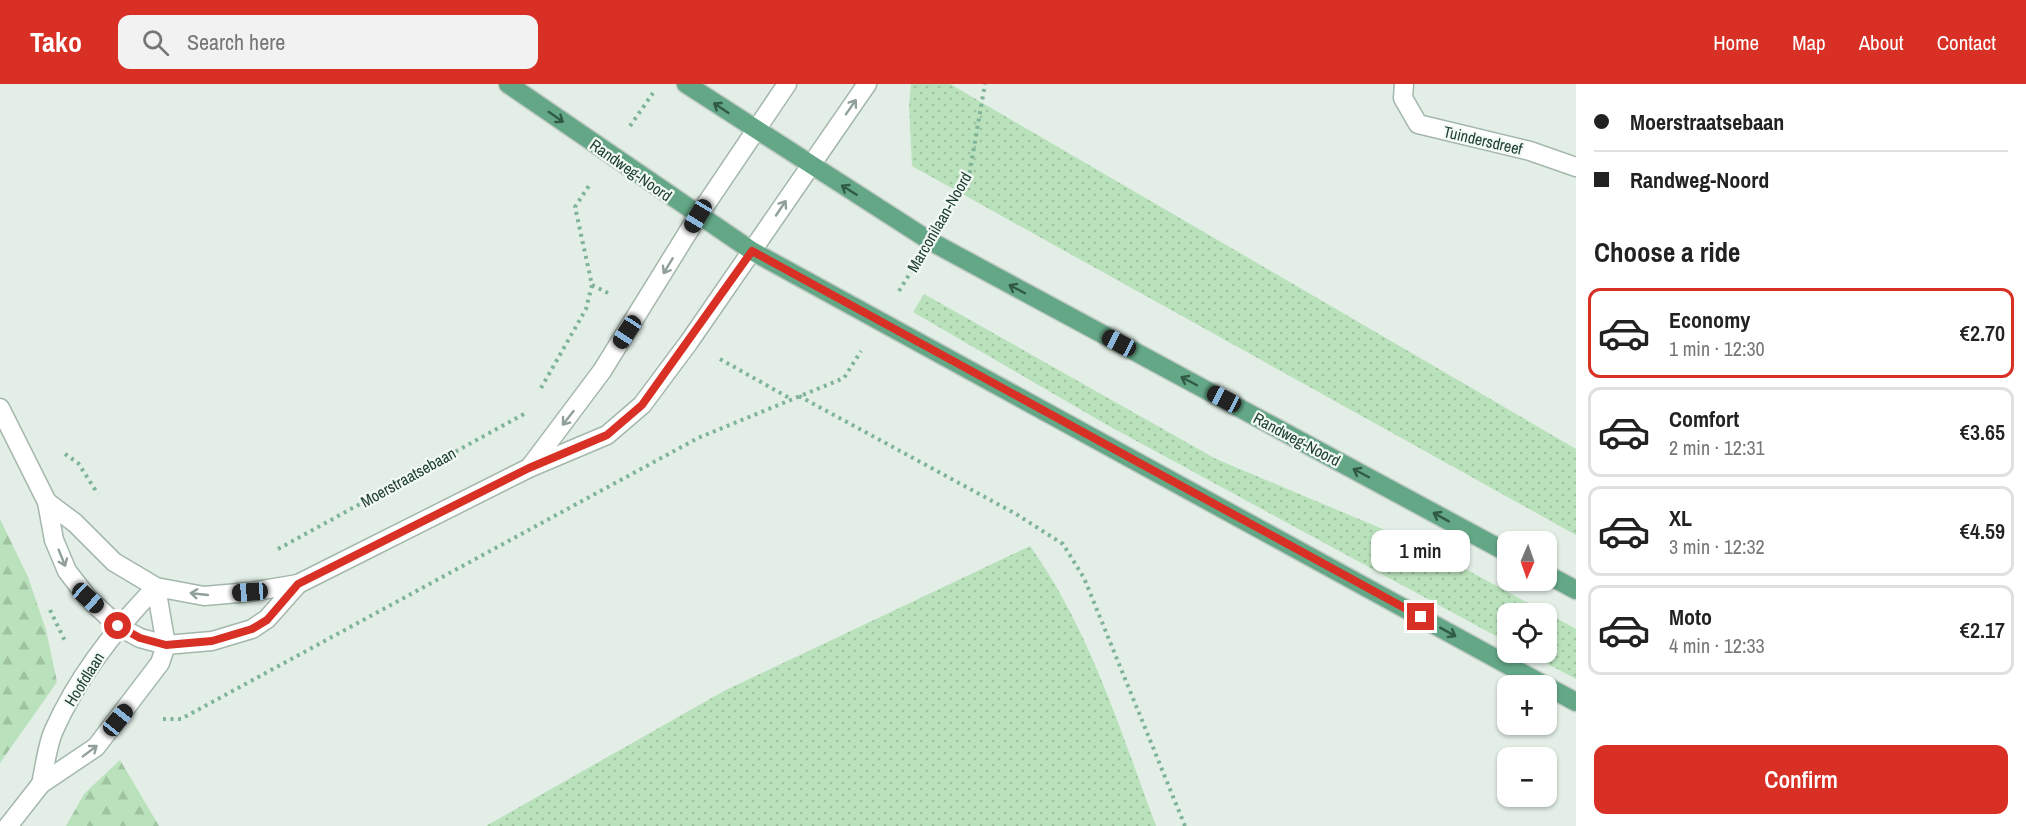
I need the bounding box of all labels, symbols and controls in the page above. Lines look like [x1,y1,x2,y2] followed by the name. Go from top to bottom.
[118,15,538,69] search box
[30,23,82,61] text: Tako
[139,26,172,59] icon: search
[187,27,285,57] text: Search here
[1713,28,1759,57] text: Home
[1792,28,1826,57] text: Map
[1859,28,1904,57] text: About
[1937,28,1996,57] text: Contact
[845,100,857,116] one-way arrow
[713,101,730,113] one-way arrow
[1630,107,1784,137] text: Moerstraatsebaan
[547,111,564,123] one-way arrow
[1441,120,1525,160] street label: Tuindersdreef
[586,134,676,206] street label: Randweg-Noord
[1630,165,1769,195] text: Randweg-Noord
[901,168,977,276] street label: Marconilaan-Noord
[841,183,858,195] one-way arrow
[681,196,715,236] car
[776,200,788,217] one-way arrow
[1594,234,1740,270] text: Choose a ride
[661,257,673,274] one-way arrow
[1009,283,1026,295] one-way arrow
[1669,305,1750,335] text: Economy
[1597,306,1651,360] icon: car
[610,312,644,352] car
[1960,318,2005,348] text: €2.70
[1099,327,1139,359] car
[1669,335,1765,362] text: 1 min · 12:30
[1181,375,1198,387] one-way arrow
[1204,383,1244,415] car
[1669,404,1739,434] text: Comfort
[1597,405,1651,459] icon: car
[1250,407,1344,471] street label: Randweg-Noord
[562,410,575,426] one-way arrow
[1960,417,2005,447] text: €3.65
[1669,434,1765,461] text: 2 min · 12:31
[356,442,460,512] street label: Moerstraatsebaan
[1353,467,1370,479] one-way arrow
[1669,503,1692,533] text: XL
[1597,504,1651,558] icon: car
[1433,511,1451,522] one-way arrow
[1960,516,2005,546] text: €4.59
[1372,530,1470,572] callout: 1 min
[1497,531,1557,591] north arrow
[1497,531,1557,807] map controls
[1669,533,1765,560] text: 3 min · 12:32
[1399,537,1442,564] text: 1 min
[57,548,68,567] one-way arrow
[69,579,107,617] car
[231,582,269,602] car
[189,588,209,599] one-way arrow
[1669,602,1712,632] text: Moto
[1407,603,1434,630] route end
[1497,603,1557,663] button: locate
[1597,603,1651,657] icon: car
[104,612,131,639] route start
[1960,615,2005,645] text: €2.17
[1439,626,1456,638] one-way arrow
[1669,632,1765,659] text: 4 min · 12:33
[59,648,109,710] street label: Hoofdlaan
[1497,675,1557,735] button: +
[100,700,136,740] car
[81,745,97,757] one-way arrow
[1594,745,2008,814] button: Confirm
[1497,747,1557,807] button: −

